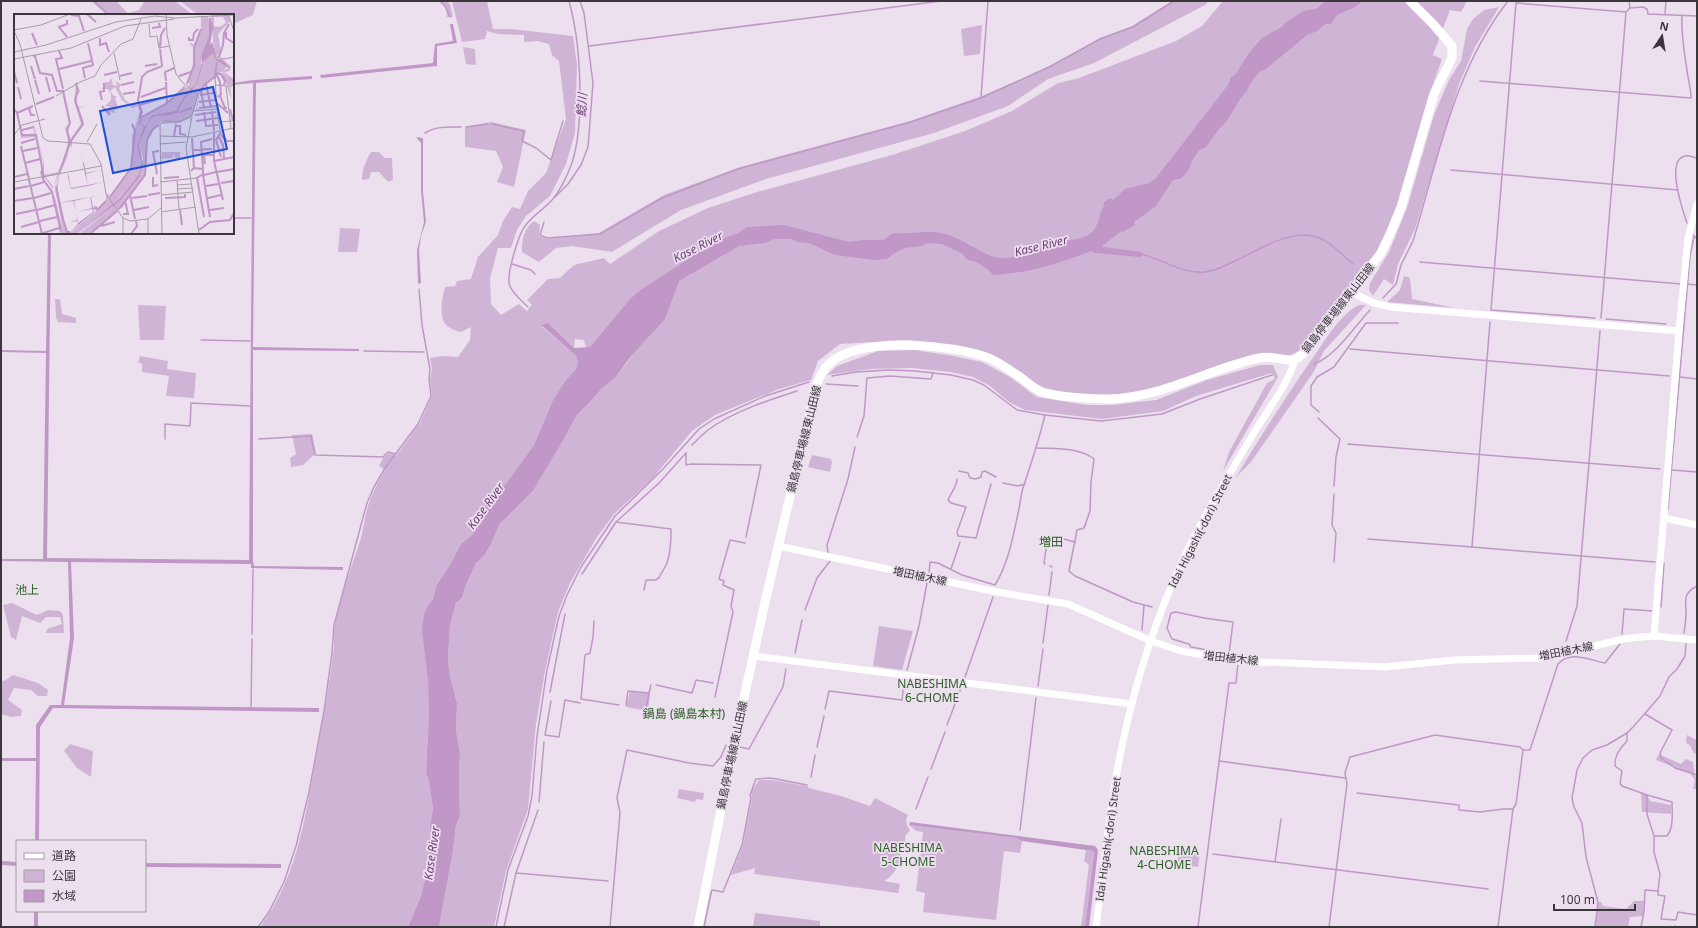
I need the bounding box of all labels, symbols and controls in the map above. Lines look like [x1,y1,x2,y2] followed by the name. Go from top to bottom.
[14,14,234,234] inset map
[1642,16,1682,56] north arrow
[1658,17,1670,34] text: N
[572,90,591,118] water label: 鯰川
[670,226,727,266] water label: Kase River
[1013,230,1070,260] water label: Kase River
[1298,260,1377,356] street label: 鍋島停車場線東山田線
[783,384,824,494] street label: 鍋島停車場線東山田線
[1164,471,1235,590] street label: Idai Higashi(-dori) Street
[463,478,509,533] water label: Kase River
[1039,533,1063,550] district label: 増田
[892,562,949,589] street label: 増田植木線
[15,581,39,598] district label: 池上
[1537,638,1594,663] street label: 増田植木線
[1203,647,1259,668] street label: 増田植木線
[897,675,967,706] district label: NABESHIMA 6-CHOME
[713,700,750,810] street label: 鍋島停車場線東山田線
[643,705,726,722] district label: 鍋島 (鍋島本村)
[1091,776,1124,902] street label: Idai Higashi(-dori) Street
[419,824,444,881] water label: Kase River
[873,839,943,870] district label: NABESHIMA 5-CHOME
[16,840,146,912] legend
[1129,842,1199,873] district label: NABESHIMA 4-CHOME
[52,847,76,864] text: 道路
[52,867,76,884] text: 公園
[1554,886,1635,912] scale bar
[52,887,76,904] text: 水域
[1560,891,1595,908] text: 100 m

